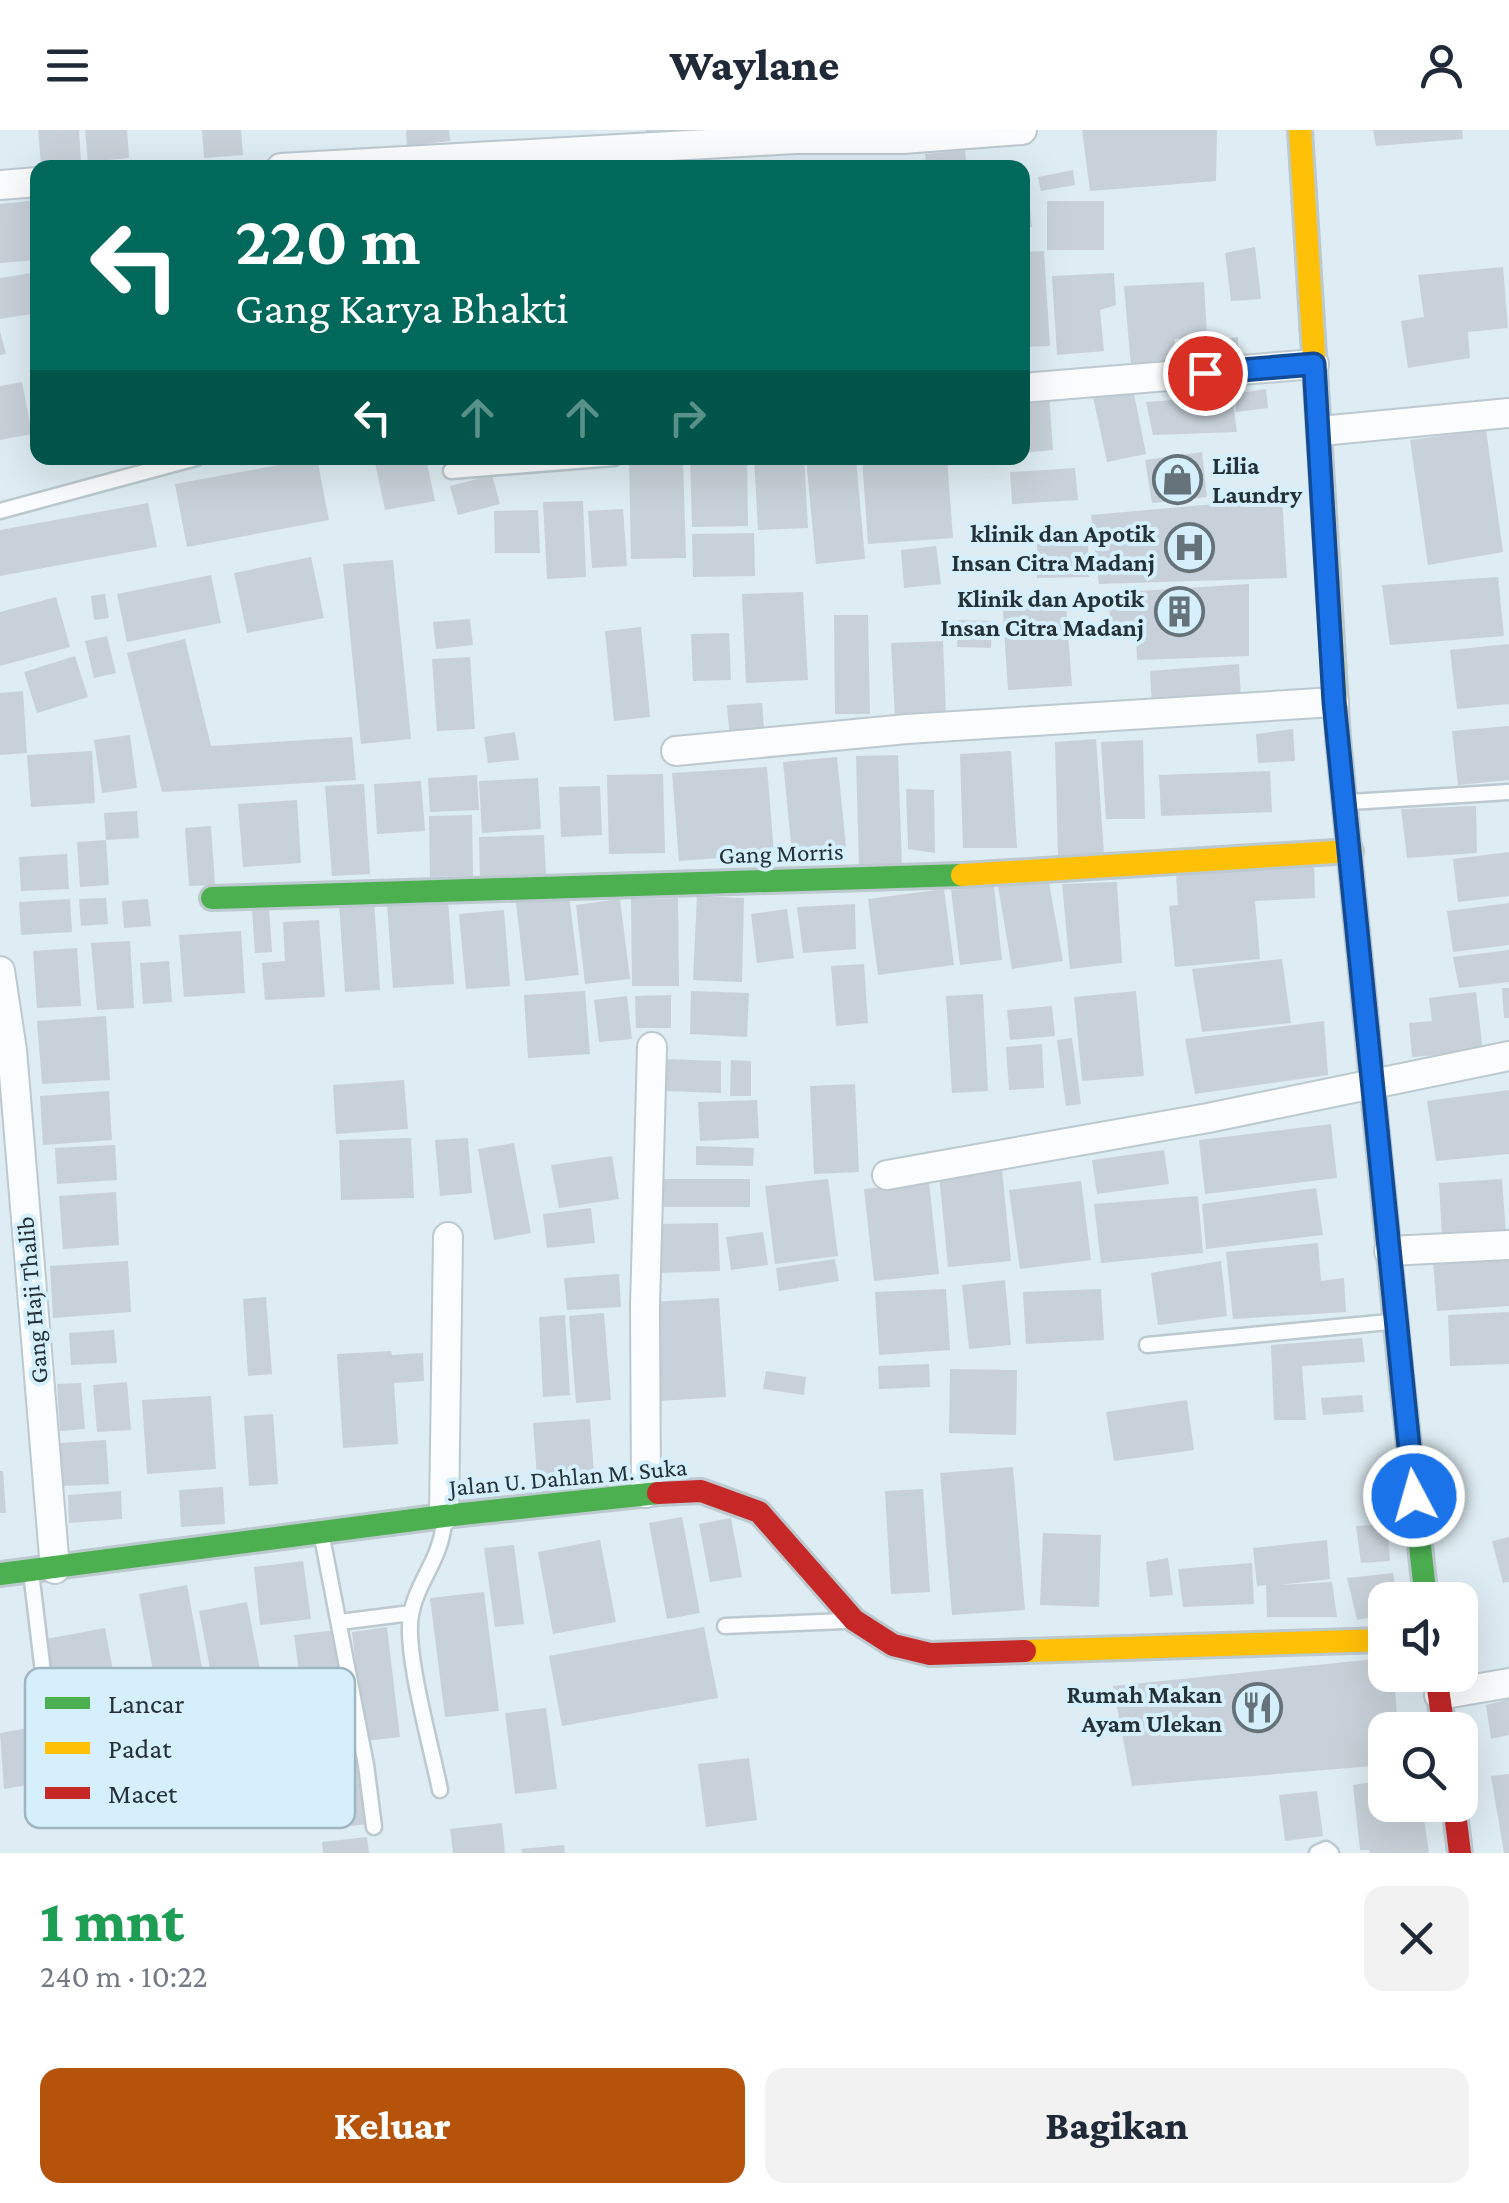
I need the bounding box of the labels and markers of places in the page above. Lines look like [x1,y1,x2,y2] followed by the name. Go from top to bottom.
[1163,331,1248,416] pin
[1212,452,1303,508] place label: Lilia Laundry
[1151,453,1203,505] shop icon: Lilia Laundry
[952,520,1155,577] place label: klinik dan Apotik Insan Citra Madanj
[1164,521,1216,573] hospital icon: klinik dan Apotik Insan Citra Madanj
[941,585,1144,642] place label: Klinik dan Apotik Insan Citra Madanj
[1153,586,1205,638] building icon: Klinik dan Apotik Insan Citra Madanj
[1067,1681,1223,1737] place label: Rumah Makan Ayam Ulekan
[1231,1682,1283,1734] restaurant icon: Rumah Makan Ayam Ulekan

